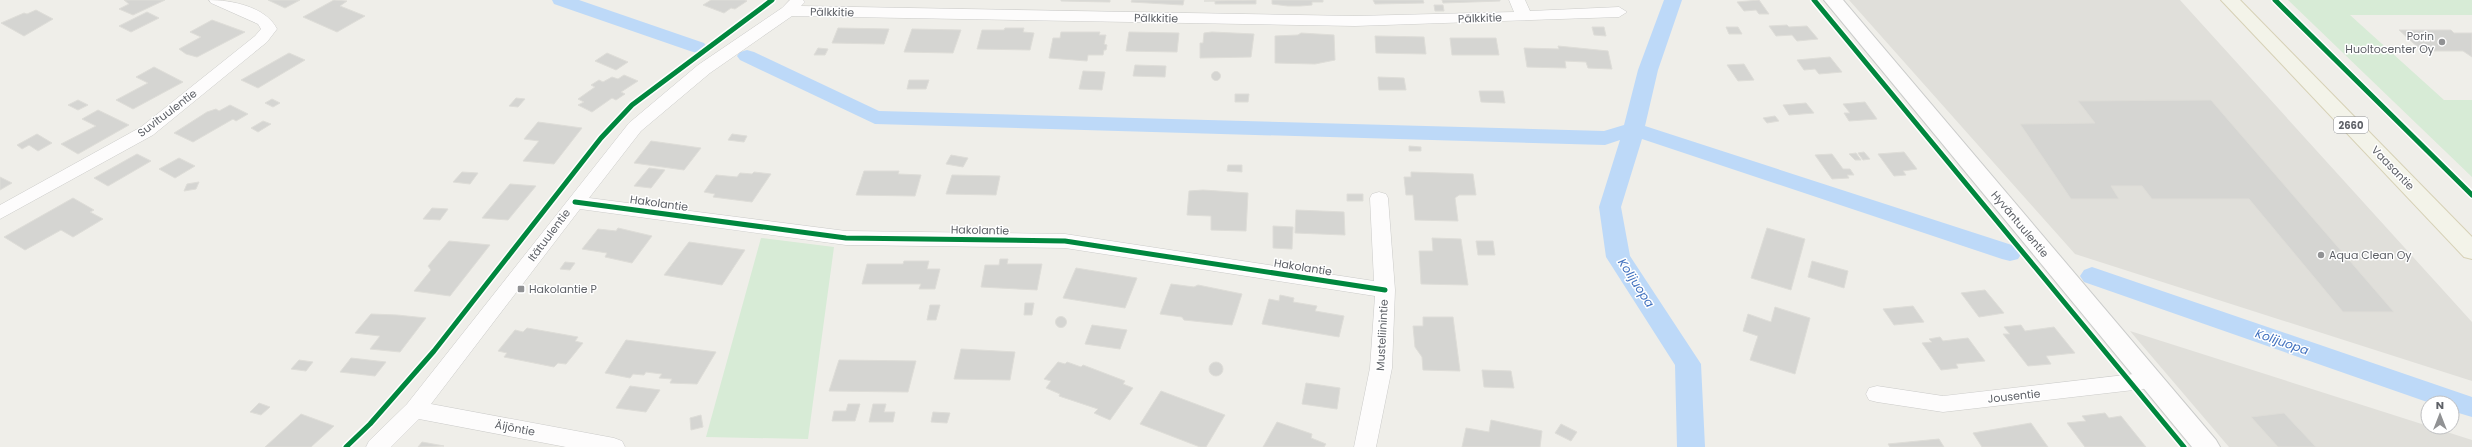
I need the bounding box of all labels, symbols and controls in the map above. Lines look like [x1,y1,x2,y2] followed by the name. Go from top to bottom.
[810,4,854,20] street label: Pälkkitie
[1458,9,1502,27] street label: Pälkkitie
[1134,10,1178,26] street label: Pälkkitie
[2345,28,2435,57] place label: Porin Huoltocenter Oy
[2437,37,2447,47] marker: Porin Huoltocenter Oy
[134,85,200,141] street label: Suvituulentie
[2334,117,2368,133] road number: 2660
[2368,142,2418,194] street label: Vaasantie
[1987,187,2053,261] street label: Hyväntuulentie
[629,191,689,215] street label: Hakolantie
[524,205,574,265] street label: Itätuulentie
[951,221,1010,239] street label: Hakolantie
[2329,247,2412,263] place label: Aqua Clean Oy
[2316,250,2326,260] marker: Aqua Clean Oy
[1273,255,1333,280] street label: Hakolantie
[1614,255,1659,311] water label: Kolijuopa
[529,281,597,297] place label: Hakolantie P
[516,284,526,294] marker: Hakolantie P
[1372,299,1392,371] street label: Musteliinintie
[2253,324,2311,359] water label: Kolijuopa
[1987,385,2041,407] street label: Jousentie
[2420,395,2460,435] north arrow
[2436,397,2444,413] text: N
[494,416,537,440] street label: Äijöntie

